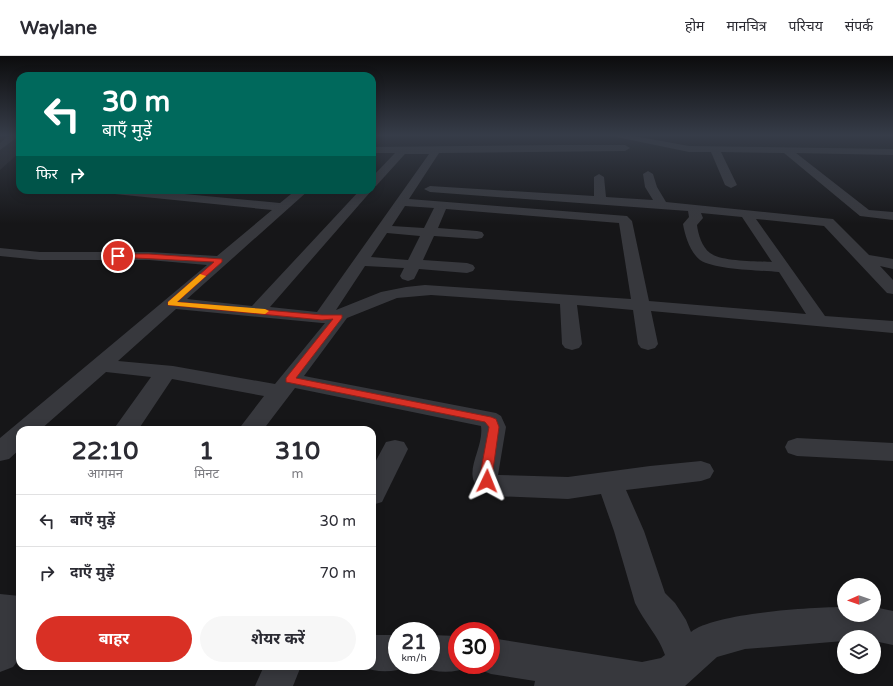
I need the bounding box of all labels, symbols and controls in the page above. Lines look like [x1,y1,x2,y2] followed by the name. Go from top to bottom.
[20,17,97,39] text: Waylane
[685,18,704,35] text: होम
[726,18,767,35] text: मानचित्र
[789,18,823,35] text: परिचय
[845,18,873,35] text: संपर्क
[102,85,170,119] text: 30 m
[36,88,88,140] icon: left
[102,119,152,141] text: बाएँ मुड़ें
[66,164,88,186] icon: right
[36,165,58,183] text: फिर
[101,239,135,273] pin
[107,245,129,267] icon: arrive
[72,437,138,466] text: 22:10
[199,437,214,466] text: 1
[275,437,320,466] text: 310
[466,460,508,502] position arrow
[87,466,123,482] text: आगमन
[194,466,219,482] text: मिनट
[292,466,304,482] text: m
[36,510,58,532] icon: left
[70,511,115,529] text: बाएँ मुड़ें
[319,512,356,530] text: 30 m
[36,562,58,584] icon: right
[70,563,114,581] text: दाएँ मुड़ें
[319,564,356,582] text: 70 m
[837,578,881,622] north arrow
[837,578,881,674] map controls
[36,616,192,662] button: बाहर
[200,616,356,662] button: शेयर करें
[448,622,500,674] speed limit sign: 30
[837,630,881,674] button: layers
[401,631,427,655] text: 21
[401,652,427,664] text: km/h

